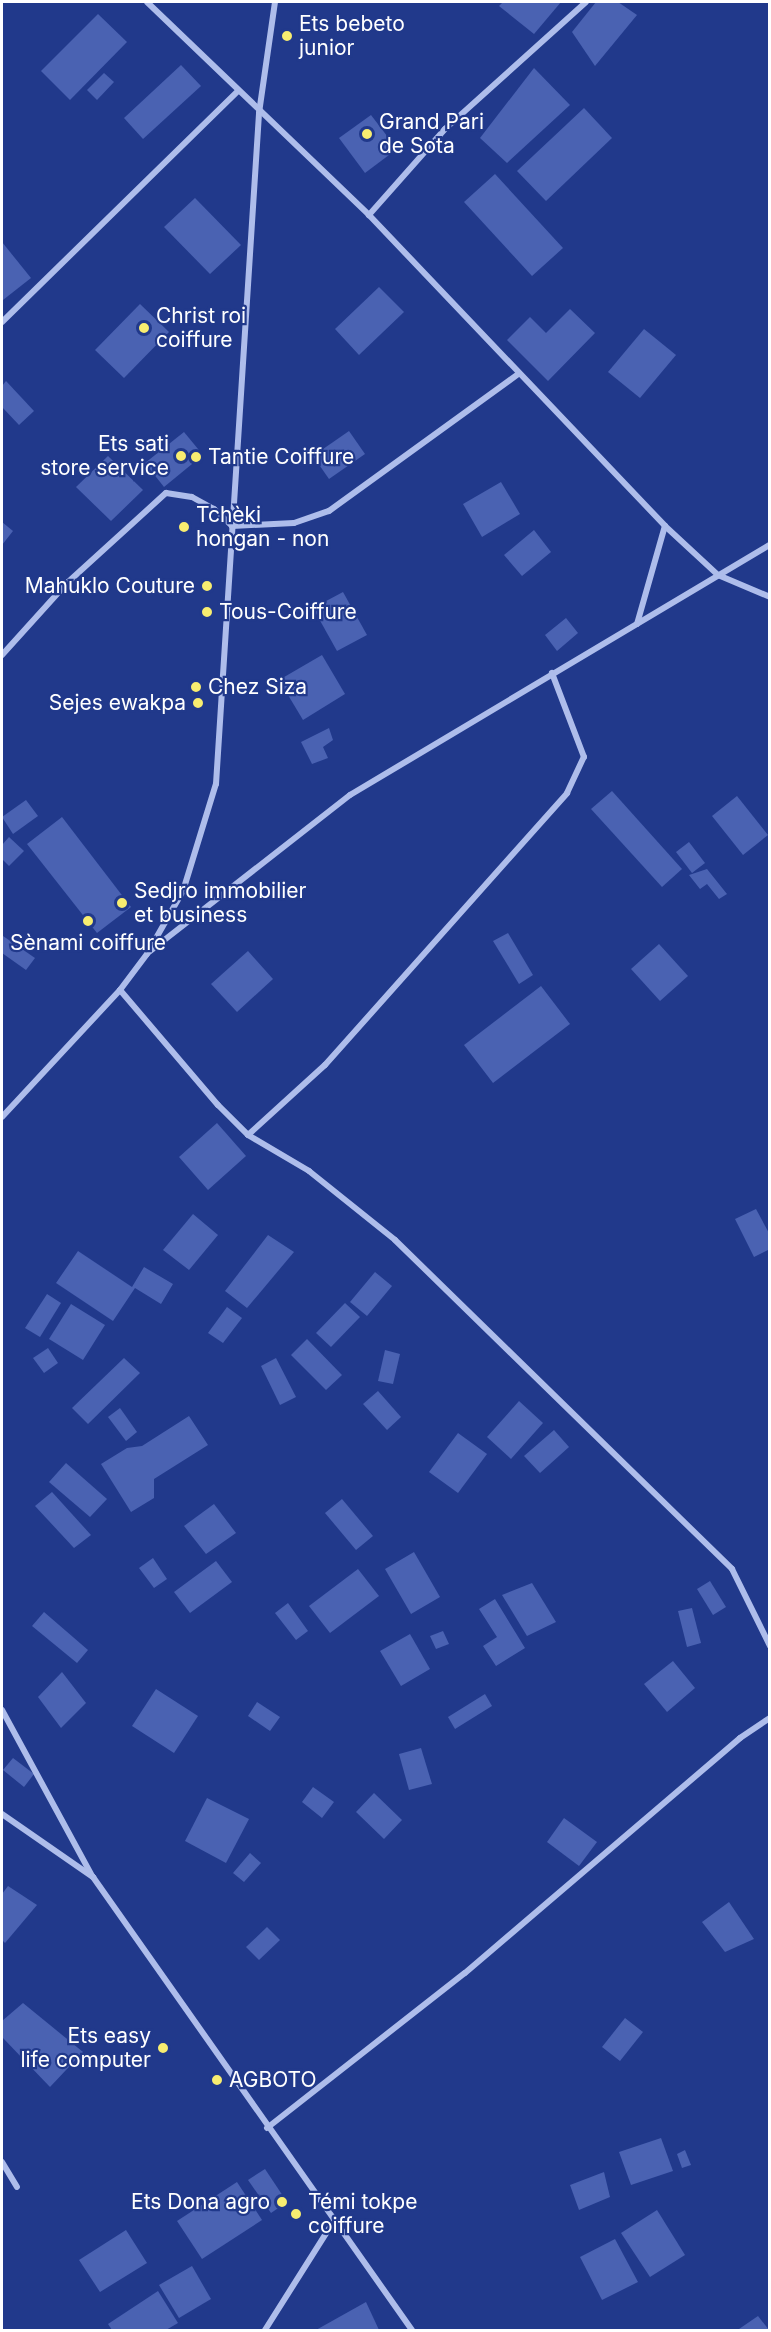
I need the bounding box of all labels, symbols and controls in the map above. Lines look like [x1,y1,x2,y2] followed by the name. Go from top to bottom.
[299,11,405,61] place label: Ets bebeto junior
[280,29,294,43] marker: Ets bebeto junior
[379,109,484,159] place label: Grand Pari de Sota
[360,127,374,141] marker: Grand Pari de Sota
[156,303,246,353] place label: Christ roi coiffure
[137,321,151,335] marker: Christ roi coiffure
[40,431,169,481] place label: Ets sati store service
[208,444,354,470] place label: Tantie Coiffure
[174,449,188,463] marker: Ets sati store service
[189,450,203,464] marker: Tantie Coiffure
[196,502,329,552] place label: Tchèki hongan - non
[177,520,191,534] marker: Tchèki hongan - non
[25,573,195,599] place label: Mahuklo Couture
[200,579,214,593] marker: Mahuklo Couture
[219,599,357,625] place label: Tous-Coiffure
[200,605,214,619] marker: Tous-Coiffure
[208,674,307,700] place label: Chez Siza
[189,680,203,694] marker: Chez Siza
[49,690,186,716] place label: Sejes ewakpa
[191,696,205,710] marker: Sejes ewakpa
[134,878,306,928] place label: Sedjro immobilier et business
[115,896,129,910] marker: Sedjro immobilier et business
[81,914,95,928] marker: Sènami coiffure
[10,930,166,956] place label: Sènami coiffure
[20,2023,151,2073] place label: Ets easy life computer
[156,2041,170,2055] marker: Ets easy life computer
[229,2067,317,2093] place label: AGBOTO
[210,2073,224,2087] marker: AGBOTO
[131,2189,270,2215] place label: Ets Dona agro
[308,2189,417,2239] place label: Témi tokpe coiffure
[275,2195,289,2209] marker: Ets Dona agro
[289,2207,303,2221] marker: Témi tokpe coiffure

